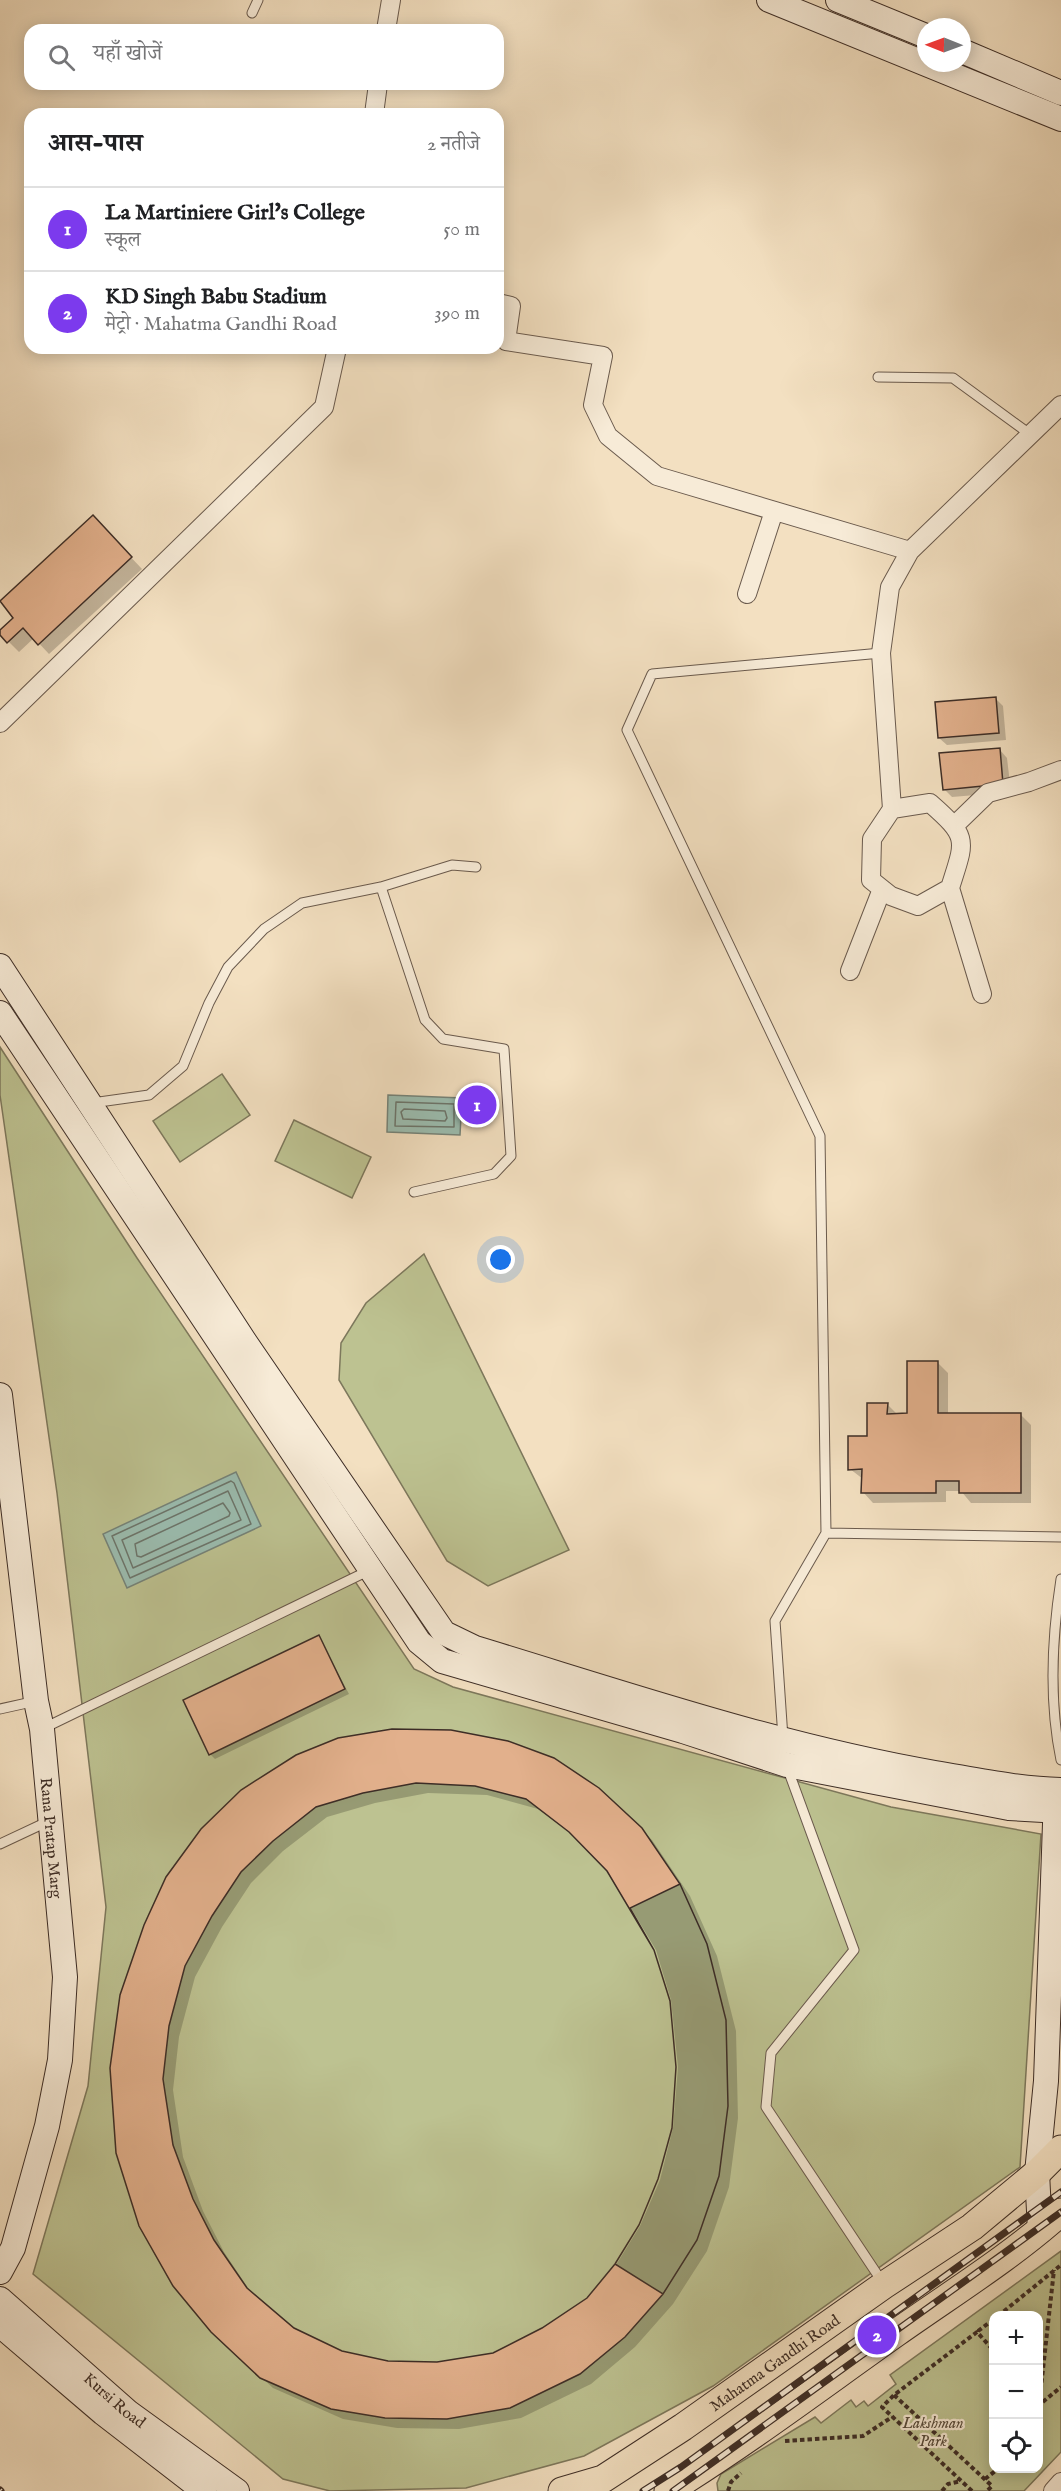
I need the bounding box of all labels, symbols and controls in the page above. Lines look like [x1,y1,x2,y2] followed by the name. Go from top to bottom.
[917,18,971,72] north arrow
[24,24,504,90] search box
[93,40,162,68] text: यहाँ खोजें
[45,41,78,74] icon: search
[48,127,143,160] text: आस-पास
[427,132,480,157] text: 2 नतीजे
[105,199,365,227] text: La Martiniere Girl's College
[64,217,71,242] text: 1
[443,217,480,242] text: 50 m
[105,228,141,253] text: स्कूल
[105,283,327,311] text: KD Singh Babu Stadium
[63,301,72,326] text: 2
[434,301,480,326] text: 390 m
[105,312,337,337] text: मेट्रो · Mahatma Gandhi Road
[458,1082,496,1128] pin: 1
[486,1245,515,1274] your location
[35,1777,66,1900] street label: Rana Pratap Marg
[707,2311,845,2417] street label: Mahatma Gandhi Road
[989,2311,1043,2473] map controls
[989,2311,1043,2365] button: +
[858,2312,896,2358] pin: 2
[989,2365,1043,2419] button: −
[79,2369,149,2434] street label: Kursi Road
[902,2414,963,2452] park label: Lakshman Park
[989,2419,1043,2473] button: locate

